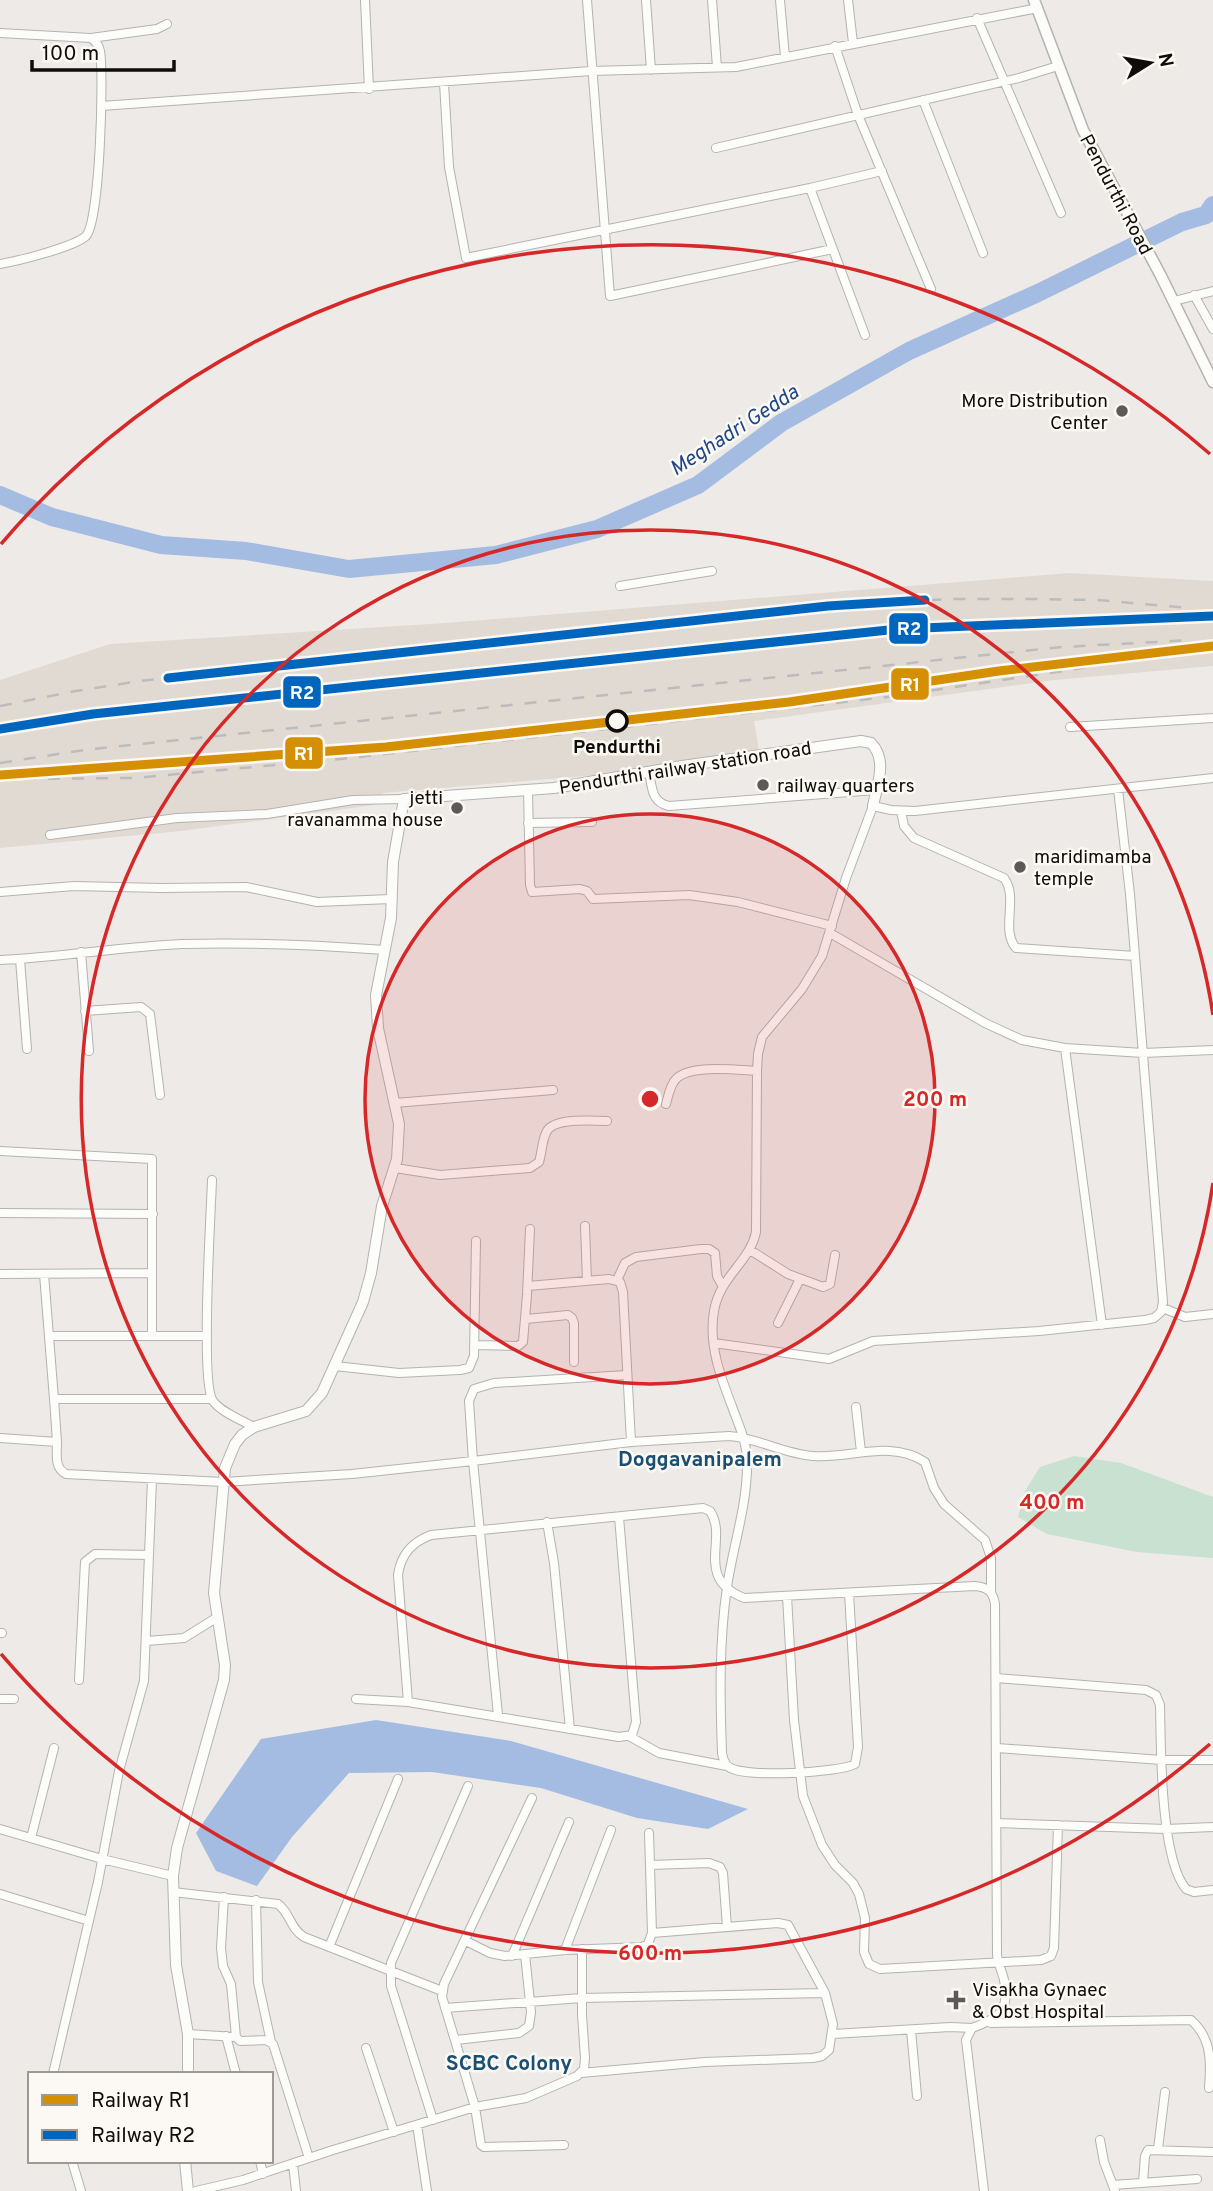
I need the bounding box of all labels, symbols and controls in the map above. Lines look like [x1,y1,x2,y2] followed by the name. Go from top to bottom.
[32,28,173,72] scale bar
[1115,28,1185,98] north arrow
[42,41,99,68] text: 100 m
[1152,51,1178,69] text: N
[1073,130,1157,259] street label: Pendurthi Road
[665,379,805,483] water label: Meghadri Gedda
[961,390,1109,436] place label: More Distribution Center
[1114,403,1130,419] marker: More Distribution Center
[888,612,929,645] line badge: R2
[897,618,921,642] text: R2
[890,667,930,701] line badge: R1
[900,674,920,698] text: R1
[282,675,322,709] line badge: R2
[290,682,314,706] text: R2
[606,710,628,732] marker: Pendurthi
[284,736,324,770] line badge: R1
[573,736,661,760] place label: Pendurthi
[557,737,813,801] street label: Pendurthi railway station road
[294,743,314,767] text: R1
[777,775,915,799] place label: railway quarters
[755,777,771,793] marker: railway quarters
[287,787,443,833] place label: jetti ravanamma house
[449,800,465,816] marker: jetti ravanamma house
[1034,846,1152,892] place label: maridimamba temple
[1012,859,1028,875] marker: maridimamba temple
[638,1087,662,1111] centre of rings
[903,1087,967,1114] text: 200 m
[618,1447,782,1474] district label: Doggavanipalem
[1020,1490,1084,1517] text: 400 m
[618,1941,682,1968] text: 600 m
[972,1979,1107,2025] place label: Visakha Gynaec & Obst Hospital
[946,1990,966,2010] marker: Visakha Gynaec & Obst Hospital
[446,2051,572,2078] district label: SCBC Colony
[28,2072,273,2163] legend
[91,2088,190,2115] text: Railway R1
[91,2123,195,2150] text: Railway R2

